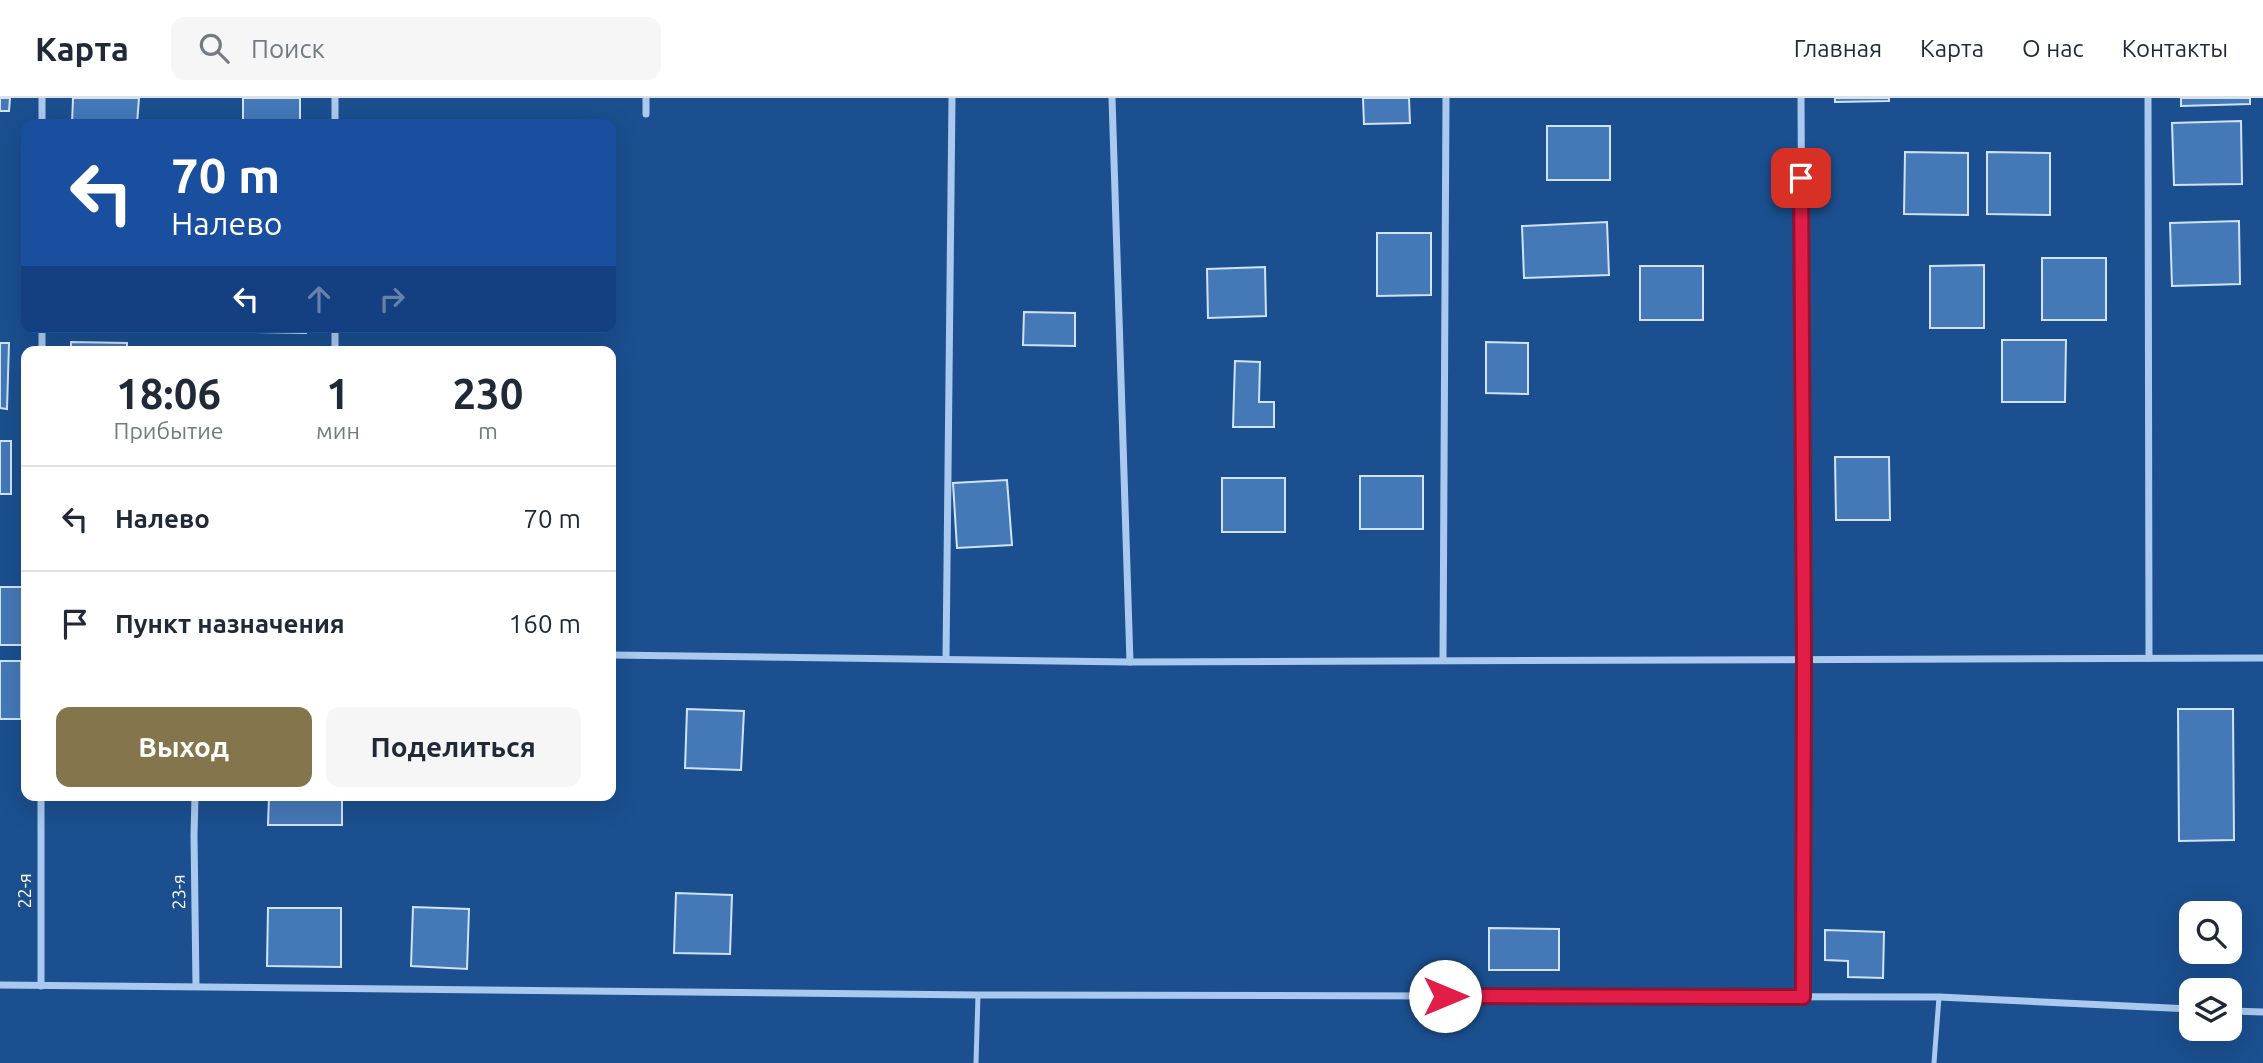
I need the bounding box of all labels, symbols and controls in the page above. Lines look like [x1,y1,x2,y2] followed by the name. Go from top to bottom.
[171,17,661,80] search box
[195,29,233,67] icon: search
[35,30,129,67] text: Карта
[251,34,325,63] text: Поиск
[1794,35,1882,62] text: Главная
[1920,35,1984,62] text: Карта
[2022,35,2084,62] text: О нас
[2122,35,2228,62] text: Контакты
[56,147,147,238] icon: left
[171,147,280,202] text: 70 m
[1771,148,1831,208] pin
[1782,159,1820,197] icon: arrive
[171,205,283,241] text: Налево
[227,280,265,318] icon: left
[300,280,338,318] icon: ahead
[373,280,411,318] icon: right
[116,370,221,417] text: 18:06
[326,370,350,417] text: 1
[452,370,523,417] text: 230
[114,418,224,443] text: Прибытие
[316,418,360,443] text: мин
[478,418,498,443] text: m
[56,500,94,538] icon: left
[115,504,210,533] text: Налево
[523,504,581,533] text: 70 m
[56,605,94,643] icon: arrive
[115,609,345,638] text: Пункт назначения
[509,609,581,638] text: 160 m
[56,707,312,787] button: Выход
[326,707,581,787] button: Поделиться
[14,873,34,909] street label: 22-я
[168,874,188,910] street label: 23-я
[2179,901,2242,1041] map controls
[2179,901,2242,964] button: search
[1408,959,1482,1033] position arrow
[2179,978,2242,1041] button: layers

